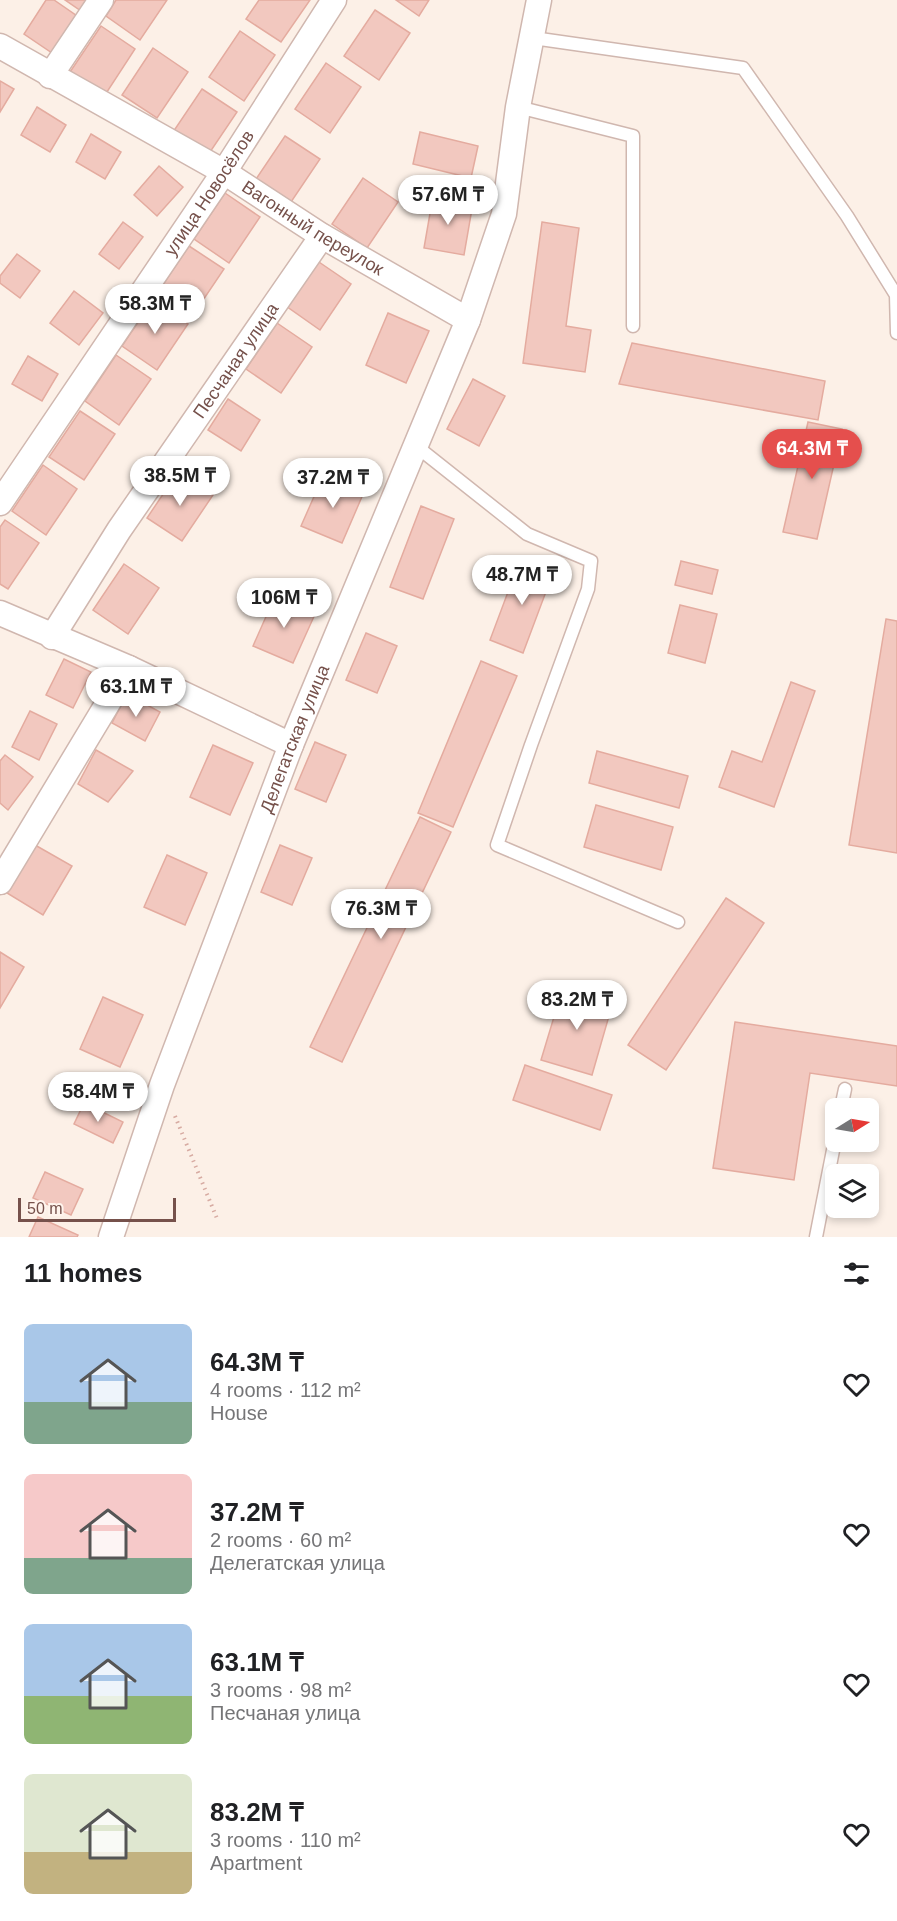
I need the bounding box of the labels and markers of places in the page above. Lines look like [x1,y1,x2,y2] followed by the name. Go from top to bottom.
[393,175,503,226] pin: 57.6M ₸
[100,284,210,335] pin: 58.3M ₸
[757,429,867,480] pin: 64.3M ₸
[125,456,235,507] pin: 38.5M ₸
[278,458,388,509] pin: 37.2M ₸
[467,555,577,606] pin: 48.7M ₸
[235,578,333,629] pin: 106M ₸
[81,667,191,718] pin: 63.1M ₸
[326,889,436,940] pin: 76.3M ₸
[522,980,632,1031] pin: 83.2M ₸
[43,1072,153,1123] pin: 58.4M ₸

